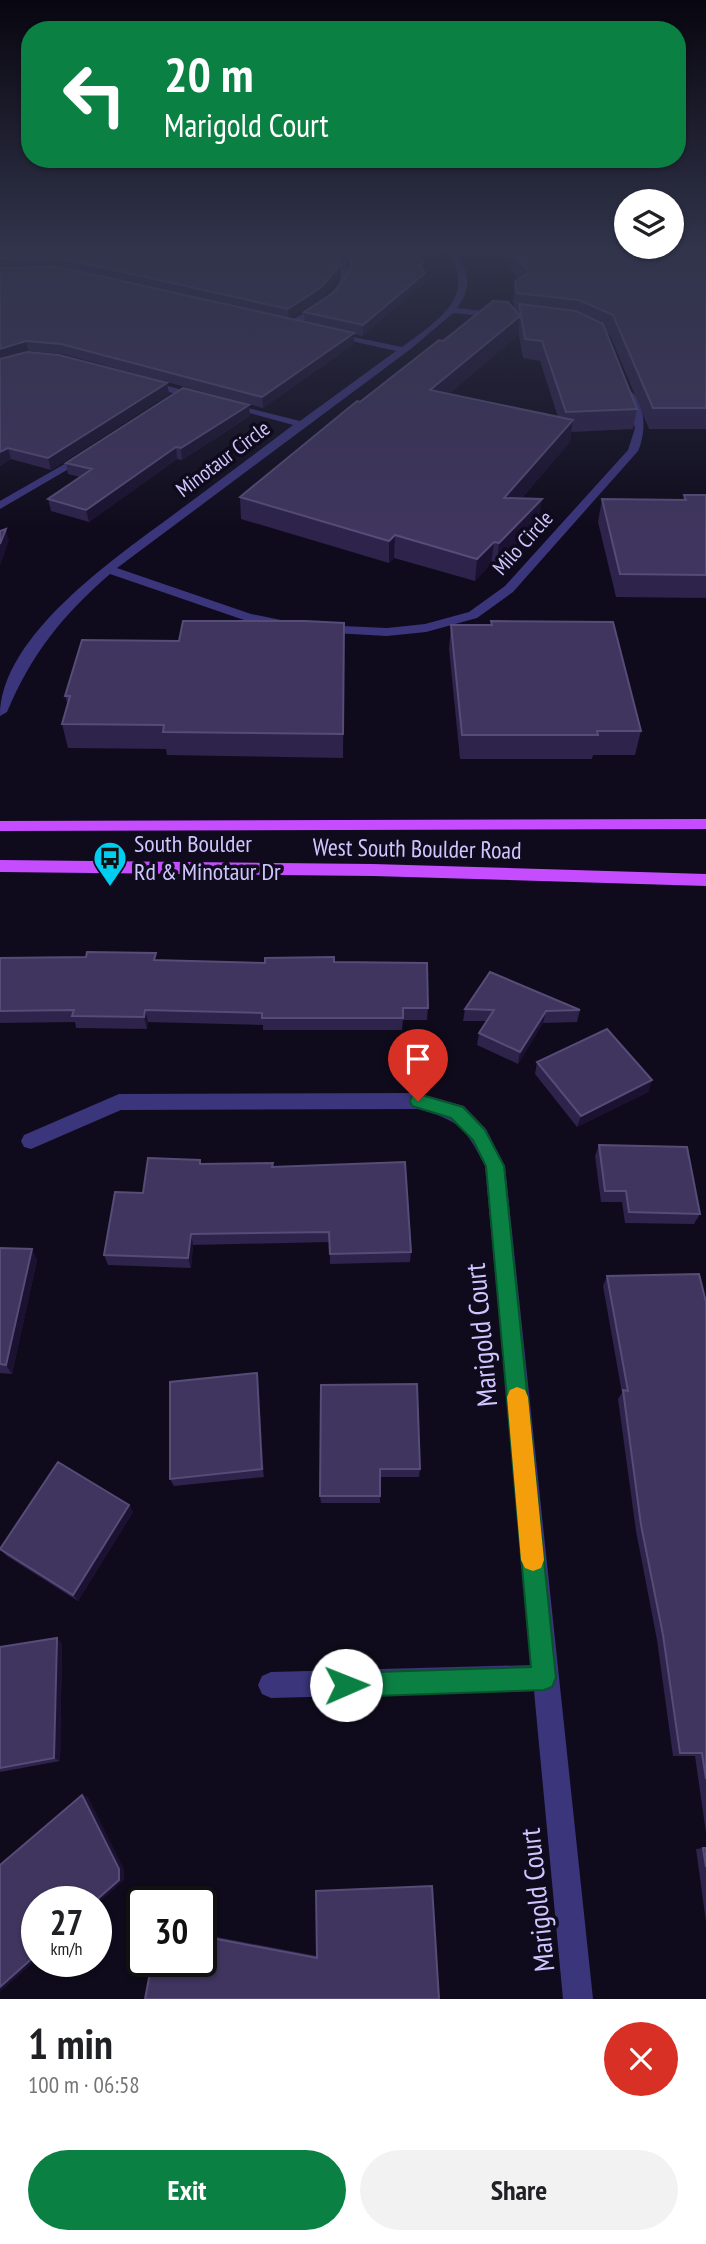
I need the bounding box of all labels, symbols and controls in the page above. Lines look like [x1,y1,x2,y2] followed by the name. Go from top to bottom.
[164,42,253,106] text: 20 m
[49,49,140,140] icon: left
[164,104,328,146] text: Marigold Court
[614,189,684,259] map controls
[614,189,684,259] button: layers
[170,415,275,503] street label: Minotaur Circle
[487,505,559,580] street label: Milo Circle
[134,828,281,887] place label: South Boulder Rd & Minotaur Dr
[312,831,522,866] street label: West South Boulder Road
[91,839,129,888] bus stop icon: South Boulder Rd & Minotaur Dr
[388,1029,448,1101] pin
[399,1040,437,1078] icon: arrive
[456,1261,505,1408] street label: Marigold Court
[309,1648,383,1722] position arrow
[511,1826,562,1974] street label: Marigold Court
[126,1886,217,1977] speed limit sign: 30
[50,1899,83,1945] text: 27
[51,1937,82,1960] text: km/h
[28,2016,113,2071] text: 1 min
[604,2022,678,2096] button: close
[28,2070,140,2099] text: 100 m · 06:58
[28,2150,346,2230] button: Exit
[360,2150,678,2230] button: Share

